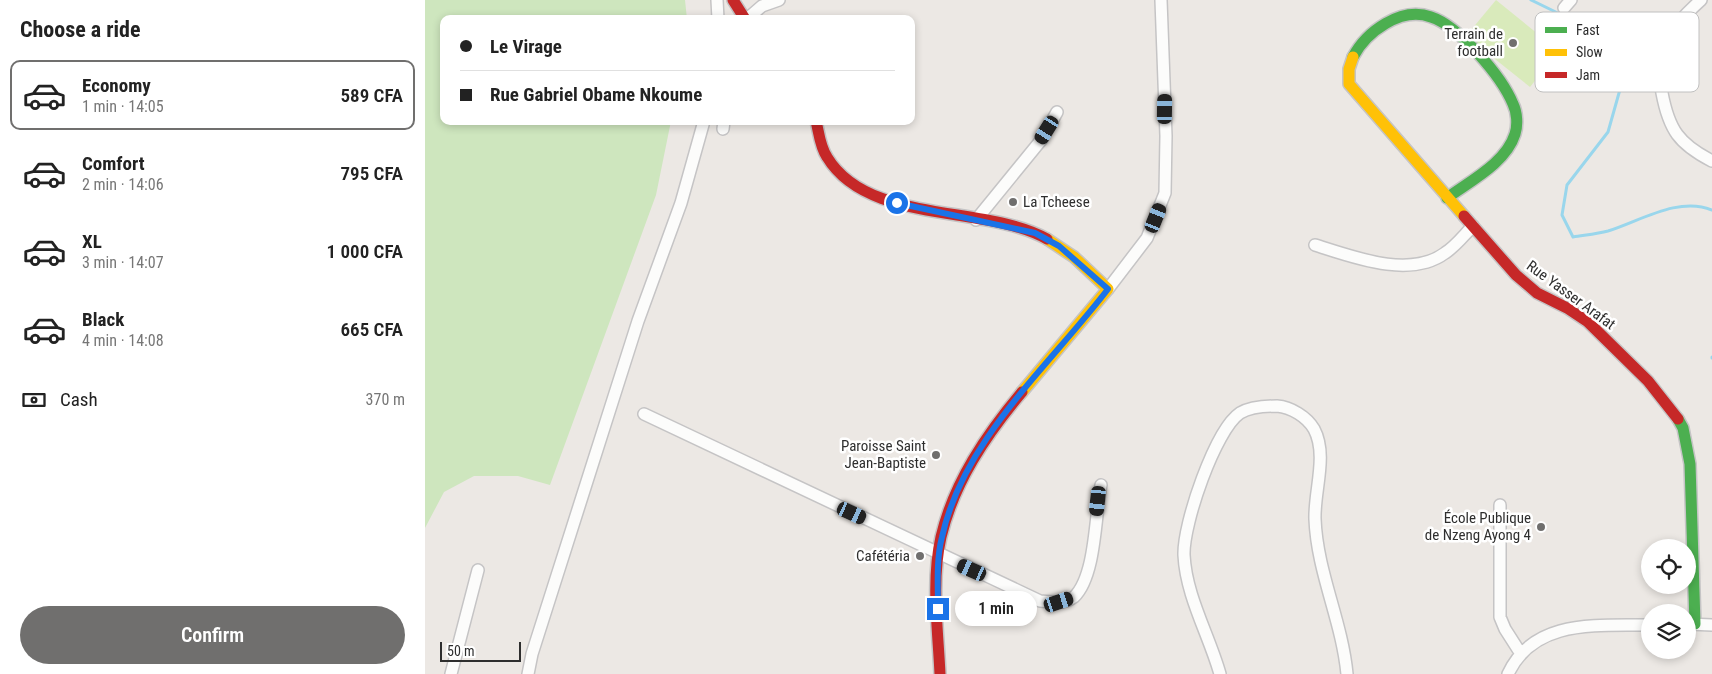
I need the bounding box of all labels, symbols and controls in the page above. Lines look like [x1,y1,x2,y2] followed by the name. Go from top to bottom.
[1535,12,1699,92] legend
[20,17,141,42] text: Choose a ride
[1576,22,1600,38] text: Fast
[1444,25,1503,60] place label: Terrain de football
[490,35,562,58] text: Le Virage
[1507,37,1519,49] marker: Terrain de football
[1576,44,1603,60] text: Slow
[1576,67,1600,83] text: Jam
[22,73,67,118] icon: car
[82,74,151,97] text: Economy
[490,83,702,106] text: Rue Gabriel Obame Nkoume
[341,84,403,107] text: 589 CFA
[1157,94,1172,124] car
[82,97,164,116] text: 1 min · 14:05
[1032,113,1061,147] car
[22,151,67,196] icon: car
[82,152,145,175] text: Comfort
[341,162,403,185] text: 795 CFA
[82,175,164,194] text: 2 min · 14:06
[886,192,908,214] route start
[1023,193,1090,211] place label: La Tcheese
[1007,196,1019,208] marker: La Tcheese
[1143,201,1168,235] car
[22,229,67,274] icon: car
[82,230,102,253] text: XL
[327,240,403,263] text: 1 000 CFA
[82,253,164,272] text: 3 min · 14:07
[1523,257,1619,333] street label: Rue Yasser Arafat
[22,307,67,352] icon: car
[82,308,124,331] text: Black
[341,318,403,341] text: 665 CFA
[82,331,164,350] text: 4 min · 14:08
[20,386,48,414] icon: cash
[60,388,98,411] text: Cash
[366,390,405,409] text: 370 m
[841,437,926,472] place label: Paroisse Saint Jean-Baptiste
[930,449,942,461] marker: Paroisse Saint Jean-Baptiste
[1088,485,1107,517] car
[835,500,868,526] car
[1425,509,1531,544] place label: École Publique de Nzeng Ayong 4
[1535,521,1547,533] marker: École Publique de Nzeng Ayong 4
[1641,539,1696,659] map controls
[1641,539,1696,594] button: locate
[856,547,910,565] place label: Cafétéria
[914,550,926,562] marker: Cafétéria
[955,557,988,583] car
[1042,590,1075,614] car
[955,592,1038,626] callout: 1 min
[927,598,949,620] route end
[978,599,1014,618] text: 1 min
[1641,604,1696,659] button: layers
[20,606,405,664] button: Confirm
[440,639,521,662] scale bar
[447,643,475,659] text: 50 m

